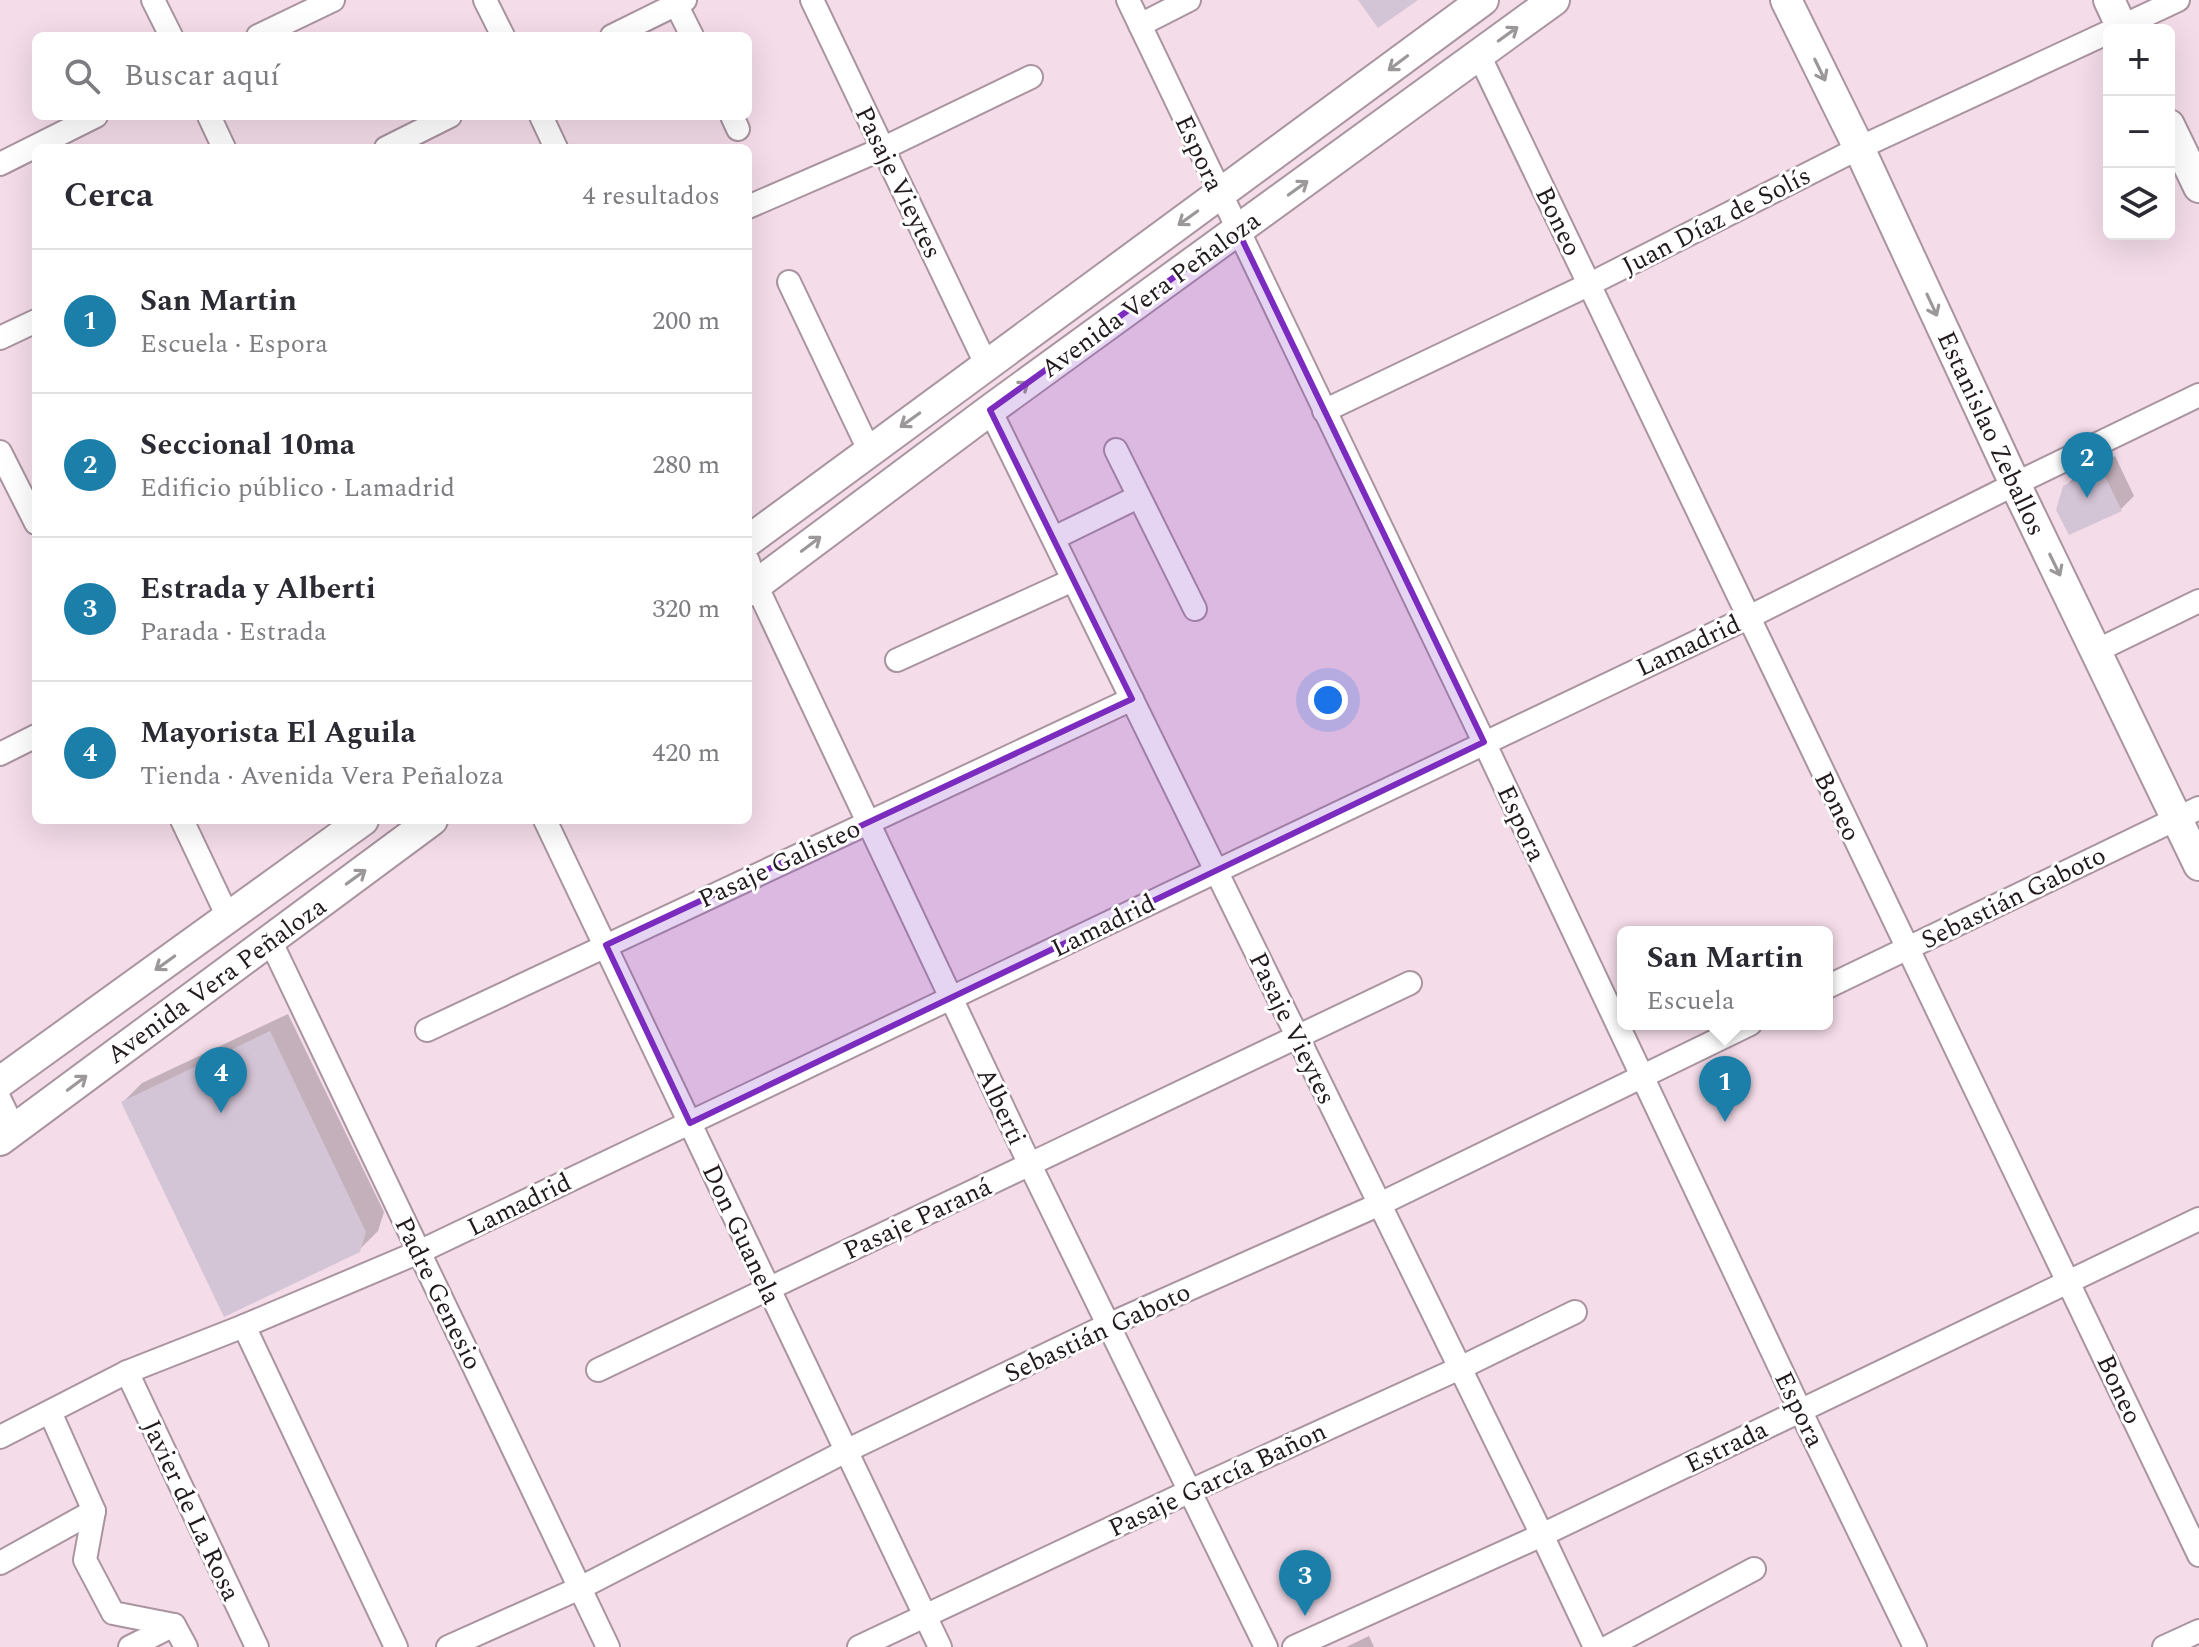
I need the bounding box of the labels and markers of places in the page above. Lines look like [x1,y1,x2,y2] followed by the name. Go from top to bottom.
[2061,432,2113,498] pin: 2
[195,1047,247,1113] pin: 4
[1699,1056,1751,1122] pin: 1
[1279,1550,1331,1616] pin: 3

